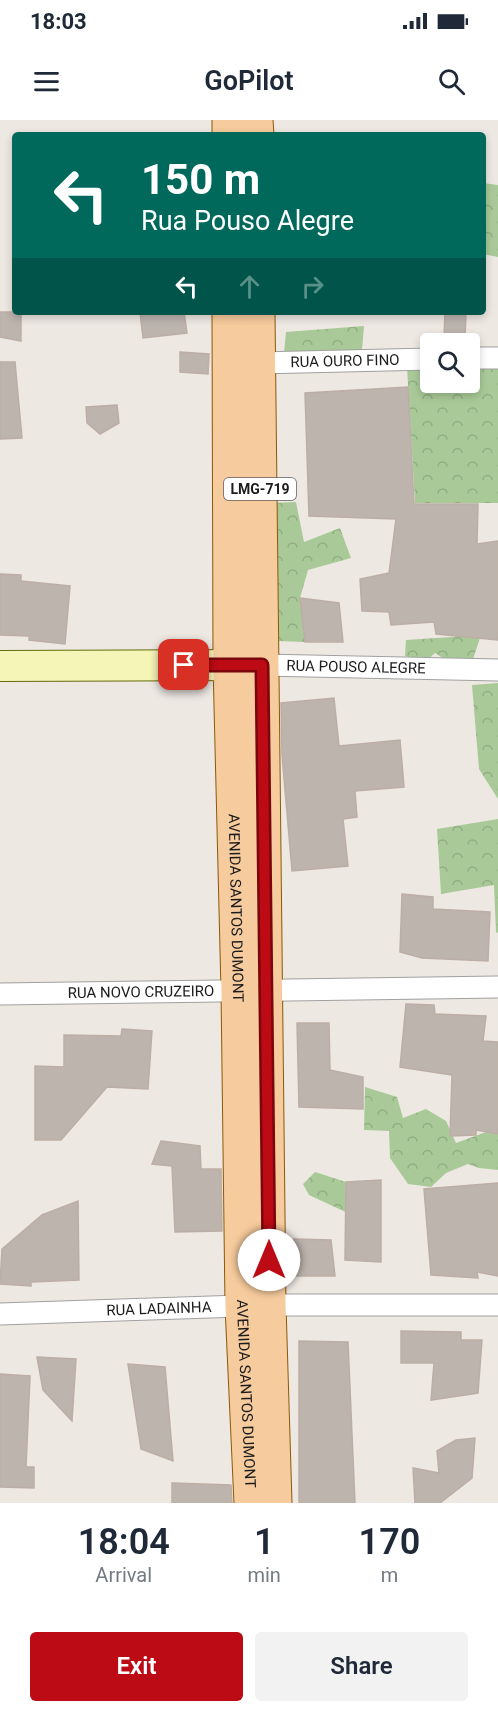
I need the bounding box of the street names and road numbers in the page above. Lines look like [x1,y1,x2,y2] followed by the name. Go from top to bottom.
[290,351,400,371] street label: RUA OURO FINO
[224,478,296,500] road number: LMG-719
[286,657,426,677] street label: RUA POUSO ALEGRE
[225,813,247,1002] street label: AVENIDA SANTOS DUMONT
[68,982,214,1002] street label: RUA NOVO CRUZEIRO
[106,1298,212,1319] street label: RUA LADAINHA
[233,1299,259,1488] street label: AVENIDA SANTOS DUMONT

